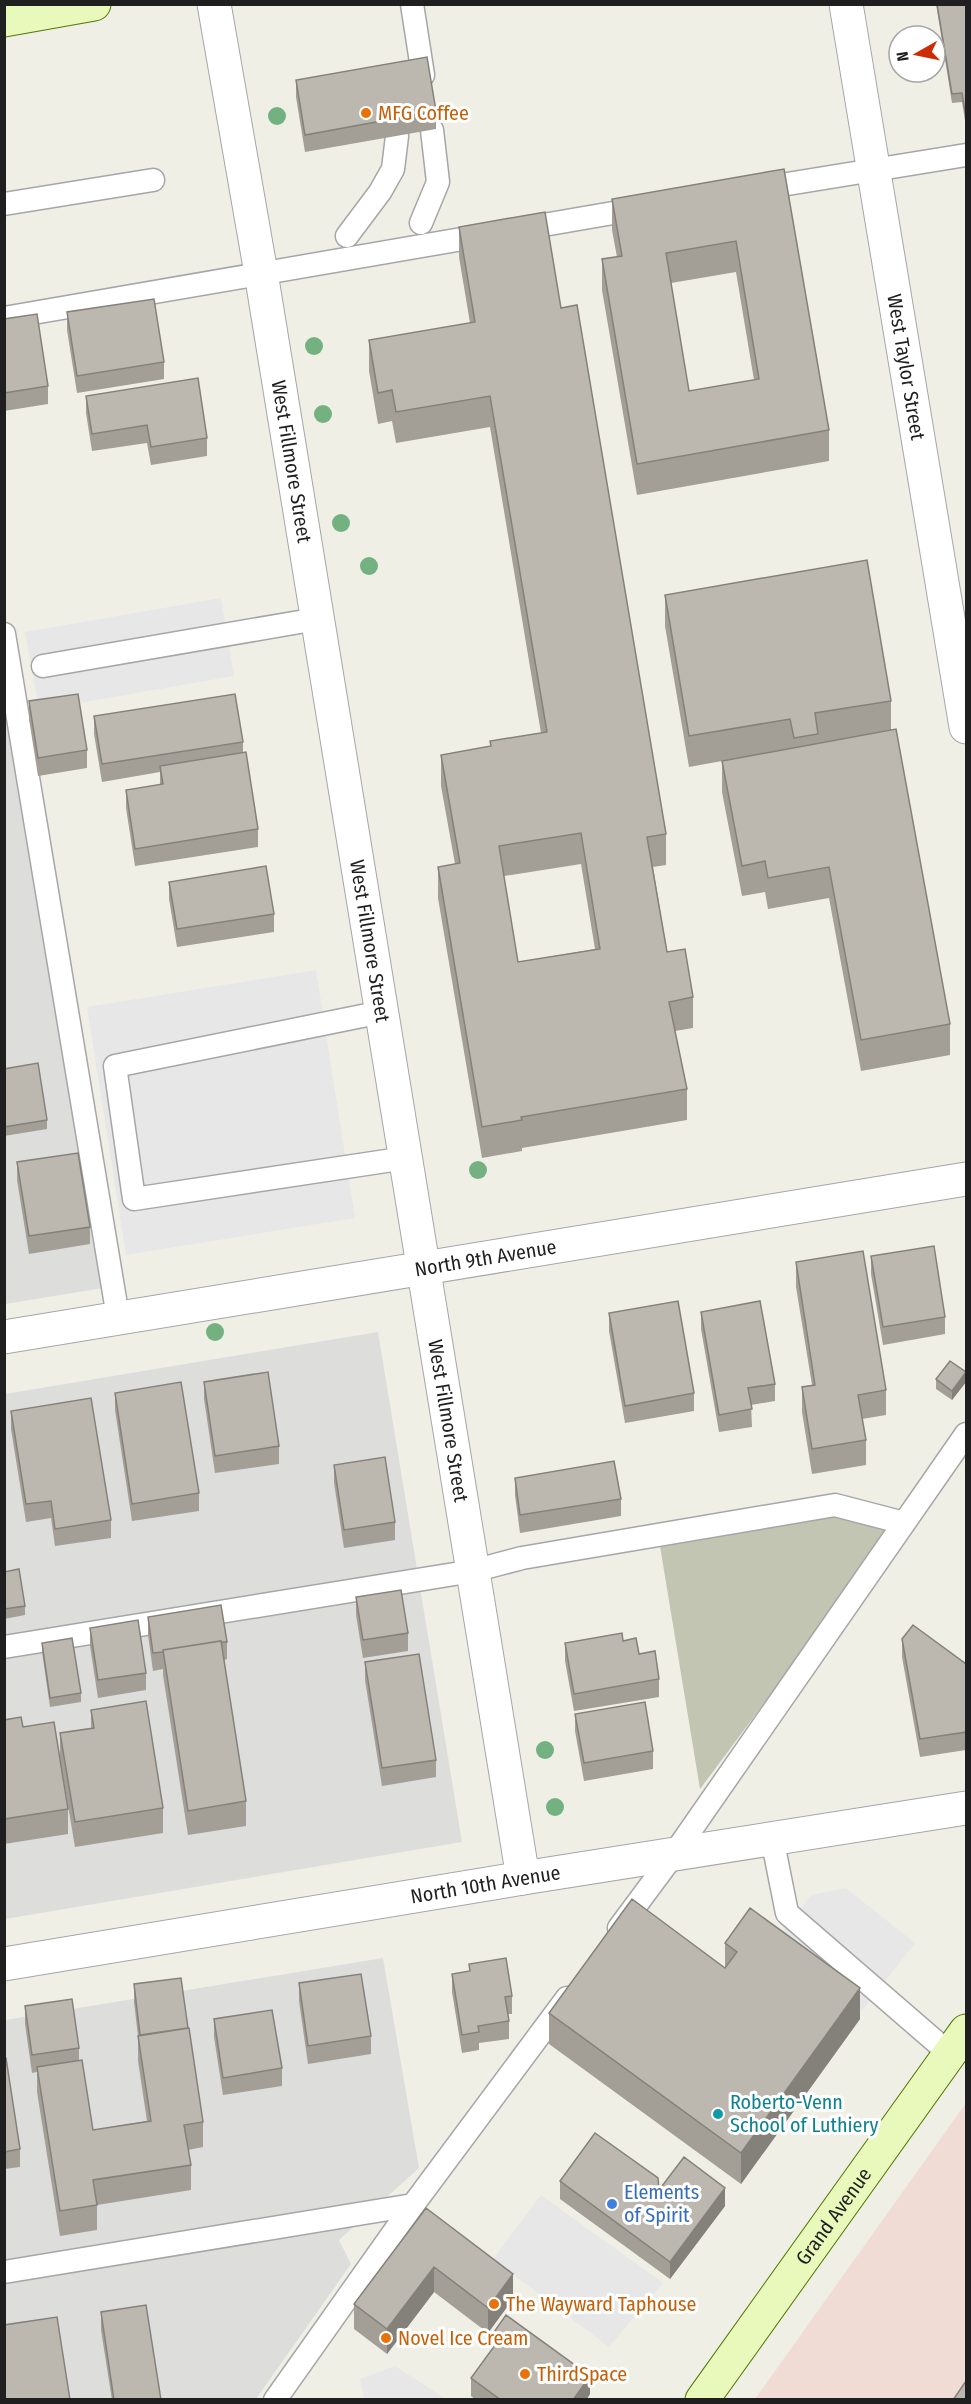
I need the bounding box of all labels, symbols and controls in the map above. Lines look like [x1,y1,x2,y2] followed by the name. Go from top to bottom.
[887,24,947,84] north arrow
[893,50,913,62] text: N
[378,101,469,125] place label: MFG Coffee
[359,106,373,120] marker: MFG Coffee
[882,292,930,442] street label: West Taylor Street
[267,378,317,545] street label: West Fillmore Street
[345,858,395,1025] street label: West Fillmore Street
[413,1234,558,1281] street label: North 9th Avenue
[423,1338,474,1504] street label: West Fillmore Street
[409,1860,562,1908] street label: North 10th Avenue
[730,2090,878,2137] place label: Roberto-Venn School of Luthiery
[711,2107,725,2121] marker: Roberto-Venn School of Luthiery
[791,2163,876,2269] street label: Grand Avenue
[624,2180,699,2227] place label: Elements of Spirit
[605,2197,619,2211] marker: Elements of Spirit
[506,2292,696,2316] place label: The Wayward Taphouse
[487,2297,501,2311] marker: The Wayward Taphouse
[398,2326,528,2350] place label: Novel Ice Cream
[379,2331,393,2345] marker: Novel Ice Cream
[537,2362,627,2386] place label: ThirdSpace
[518,2367,532,2381] marker: ThirdSpace

